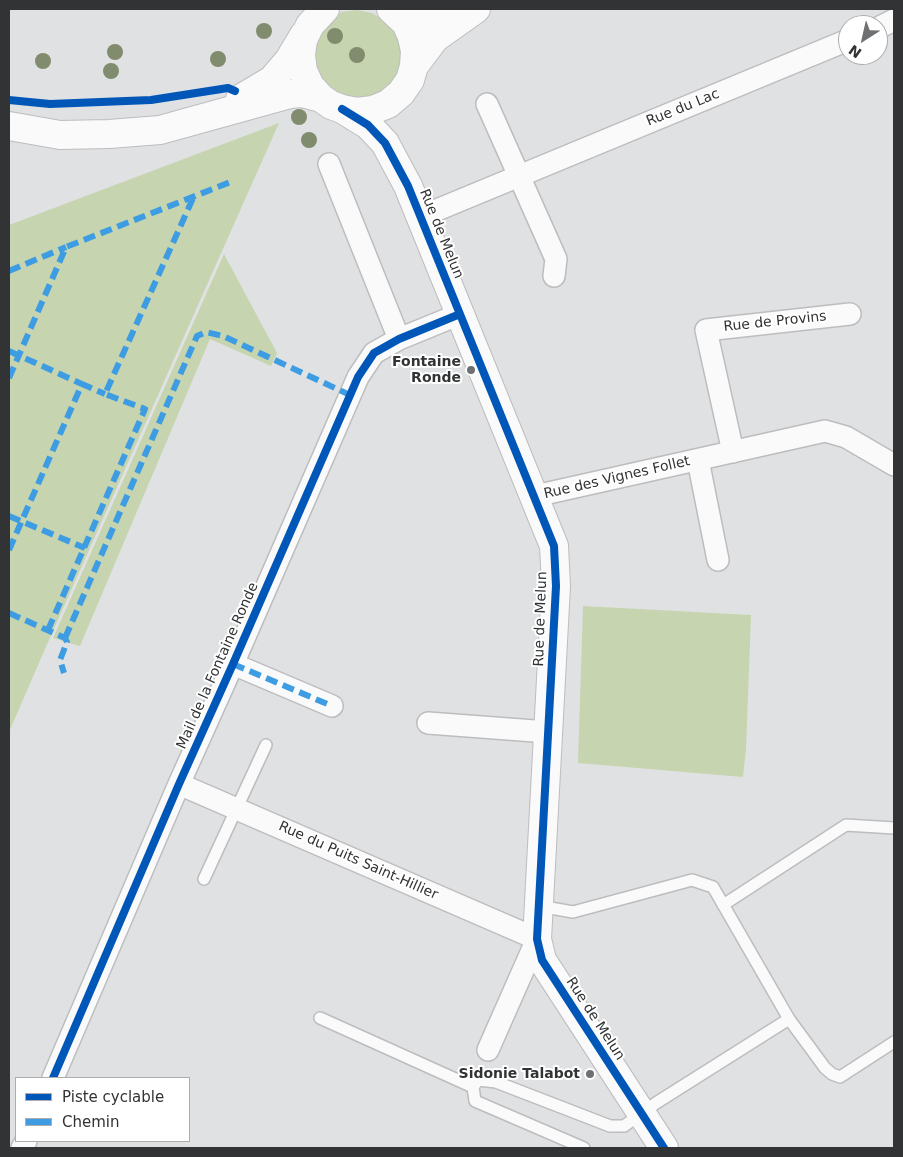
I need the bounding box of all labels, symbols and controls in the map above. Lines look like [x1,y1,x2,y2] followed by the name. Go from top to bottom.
[838,15,888,65] north arrow
[846,42,864,61] text: N
[644,86,722,130] street label: Rue du Lac
[415,187,467,281] street label: Rue de Melun
[723,308,827,336] street label: Rue de Provins
[392,354,461,387] place label: Fontaine Ronde
[465,364,477,376] marker: Fontaine Ronde
[542,453,692,503] street label: Rue des Vignes Follet
[531,571,551,667] street label: Rue de Melun
[174,580,262,752] street label: Mail de la Fontaine Ronde
[276,818,440,904] street label: Rue du Puits Saint-Hillier
[562,974,628,1064] street label: Rue de Melun
[459,1066,580,1082] place label: Sidonie Talabot
[584,1068,596,1080] marker: Sidonie Talabot
[15,1077,190,1142] legend
[62,1088,164,1106] text: Piste cyclable
[62,1113,120,1131] text: Chemin

